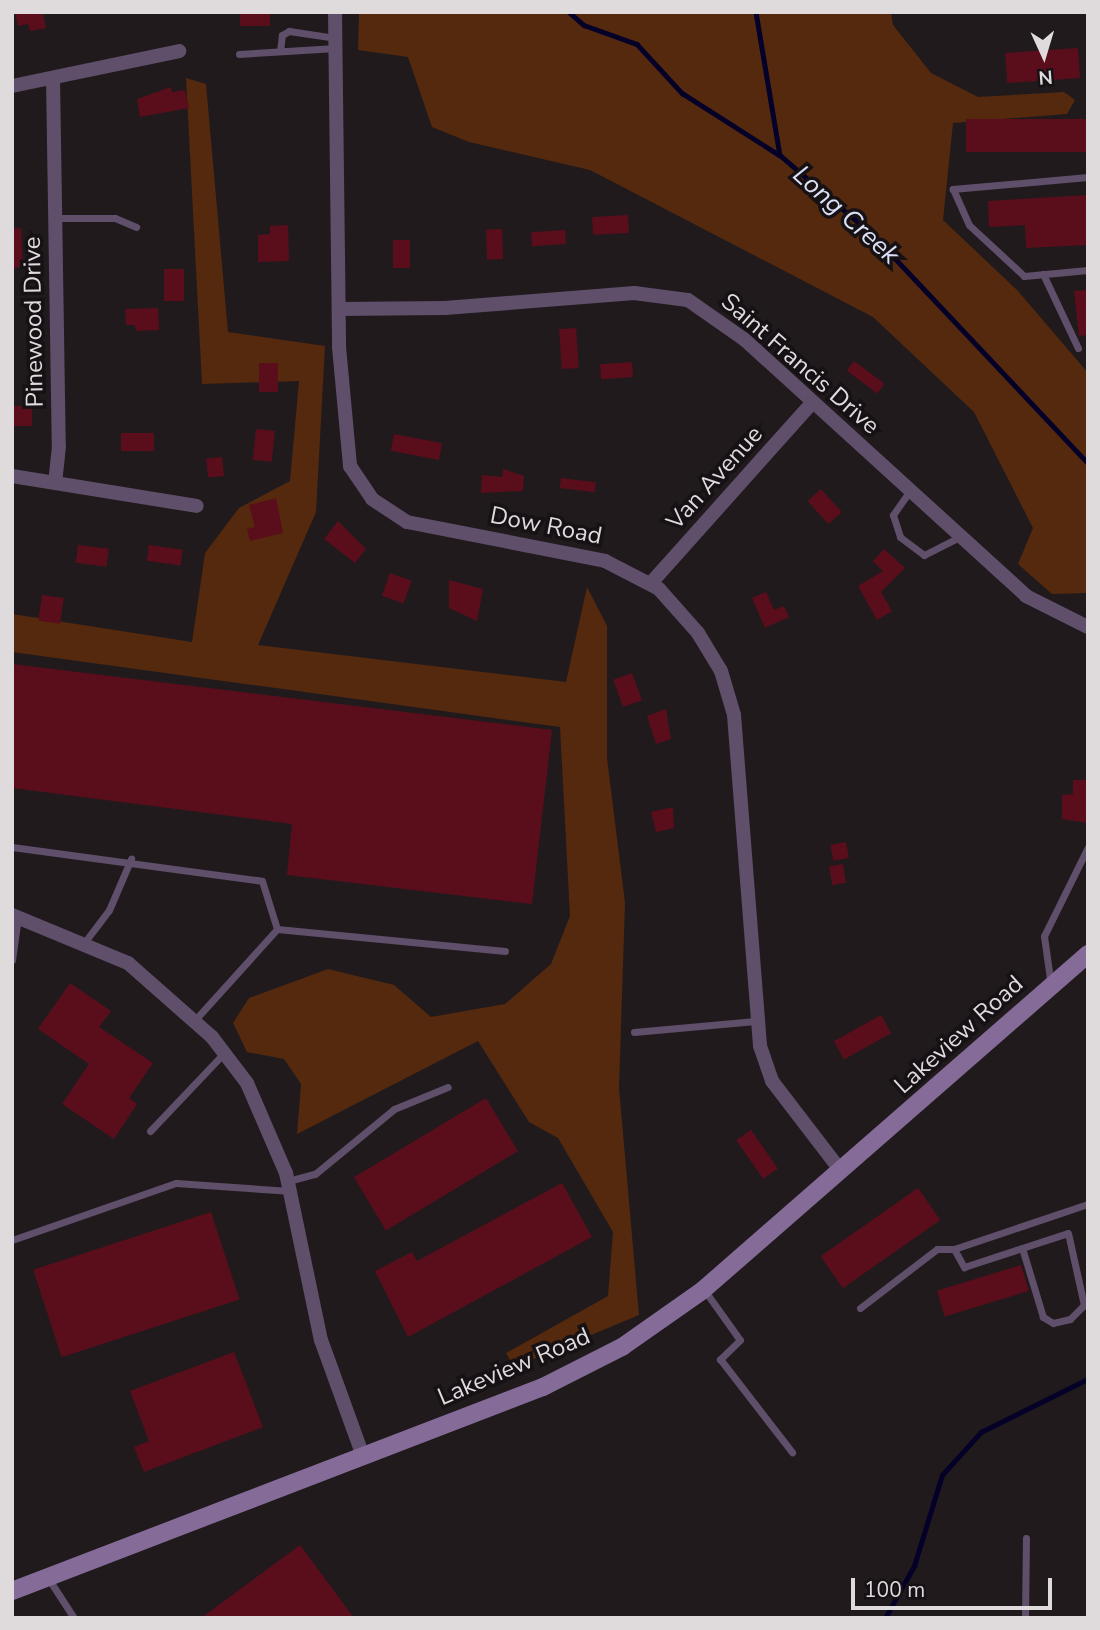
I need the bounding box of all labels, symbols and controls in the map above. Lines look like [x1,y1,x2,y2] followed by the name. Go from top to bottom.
[1009,21,1079,91] north arrow
[1037,63,1053,90] text: N
[786,159,906,271] water label: Long Creek
[18,236,50,408] street label: Pinewood Drive
[715,287,885,441] street label: Saint Francis Drive
[661,420,769,536] street label: Van Avenue
[488,501,604,551] street label: Dow Road
[889,970,1029,1100] street label: Lakeview Road
[433,1322,595,1412] street label: Lakeview Road
[855,1564,1056,1608] scale bar
[864,1576,925,1604] text: 100 m

